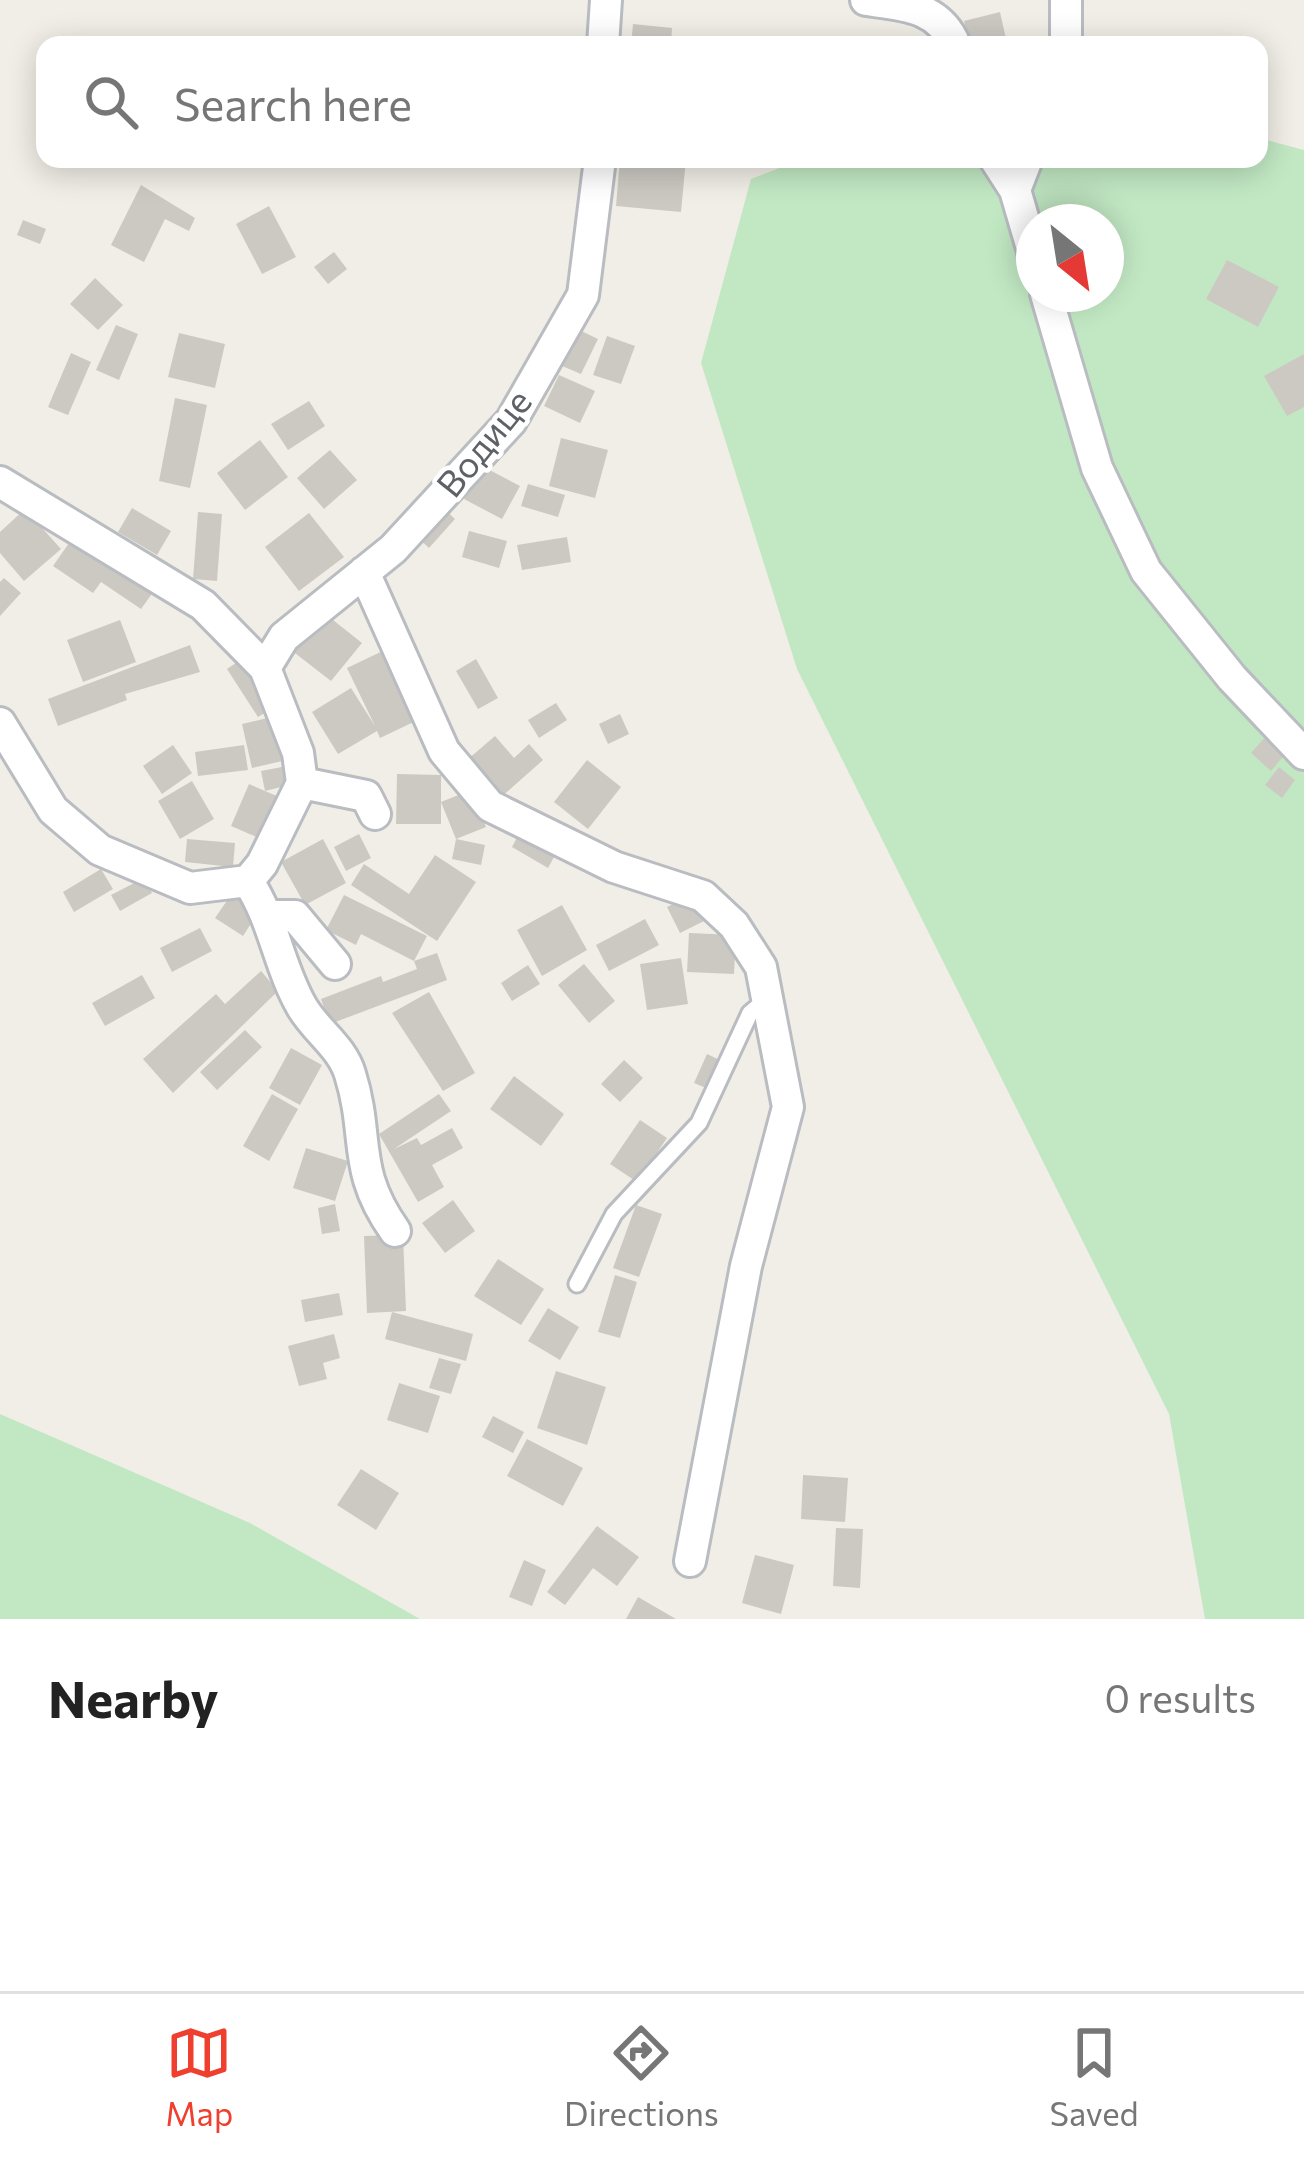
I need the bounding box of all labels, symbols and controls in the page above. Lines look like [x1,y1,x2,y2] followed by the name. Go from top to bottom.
[36,36,1268,168] search box
[78,69,144,135] icon: search
[174,75,412,130] text: Search here
[1016,204,1124,312] north arrow
[426,379,539,505] street label: Водице
[48,1666,218,1729] text: Nearby
[1104,1673,1256,1721] text: 0 results
[165,2020,233,2133] tab: Map
[564,2020,719,2133] tab: Directions
[1050,2020,1139,2133] tab: Saved

